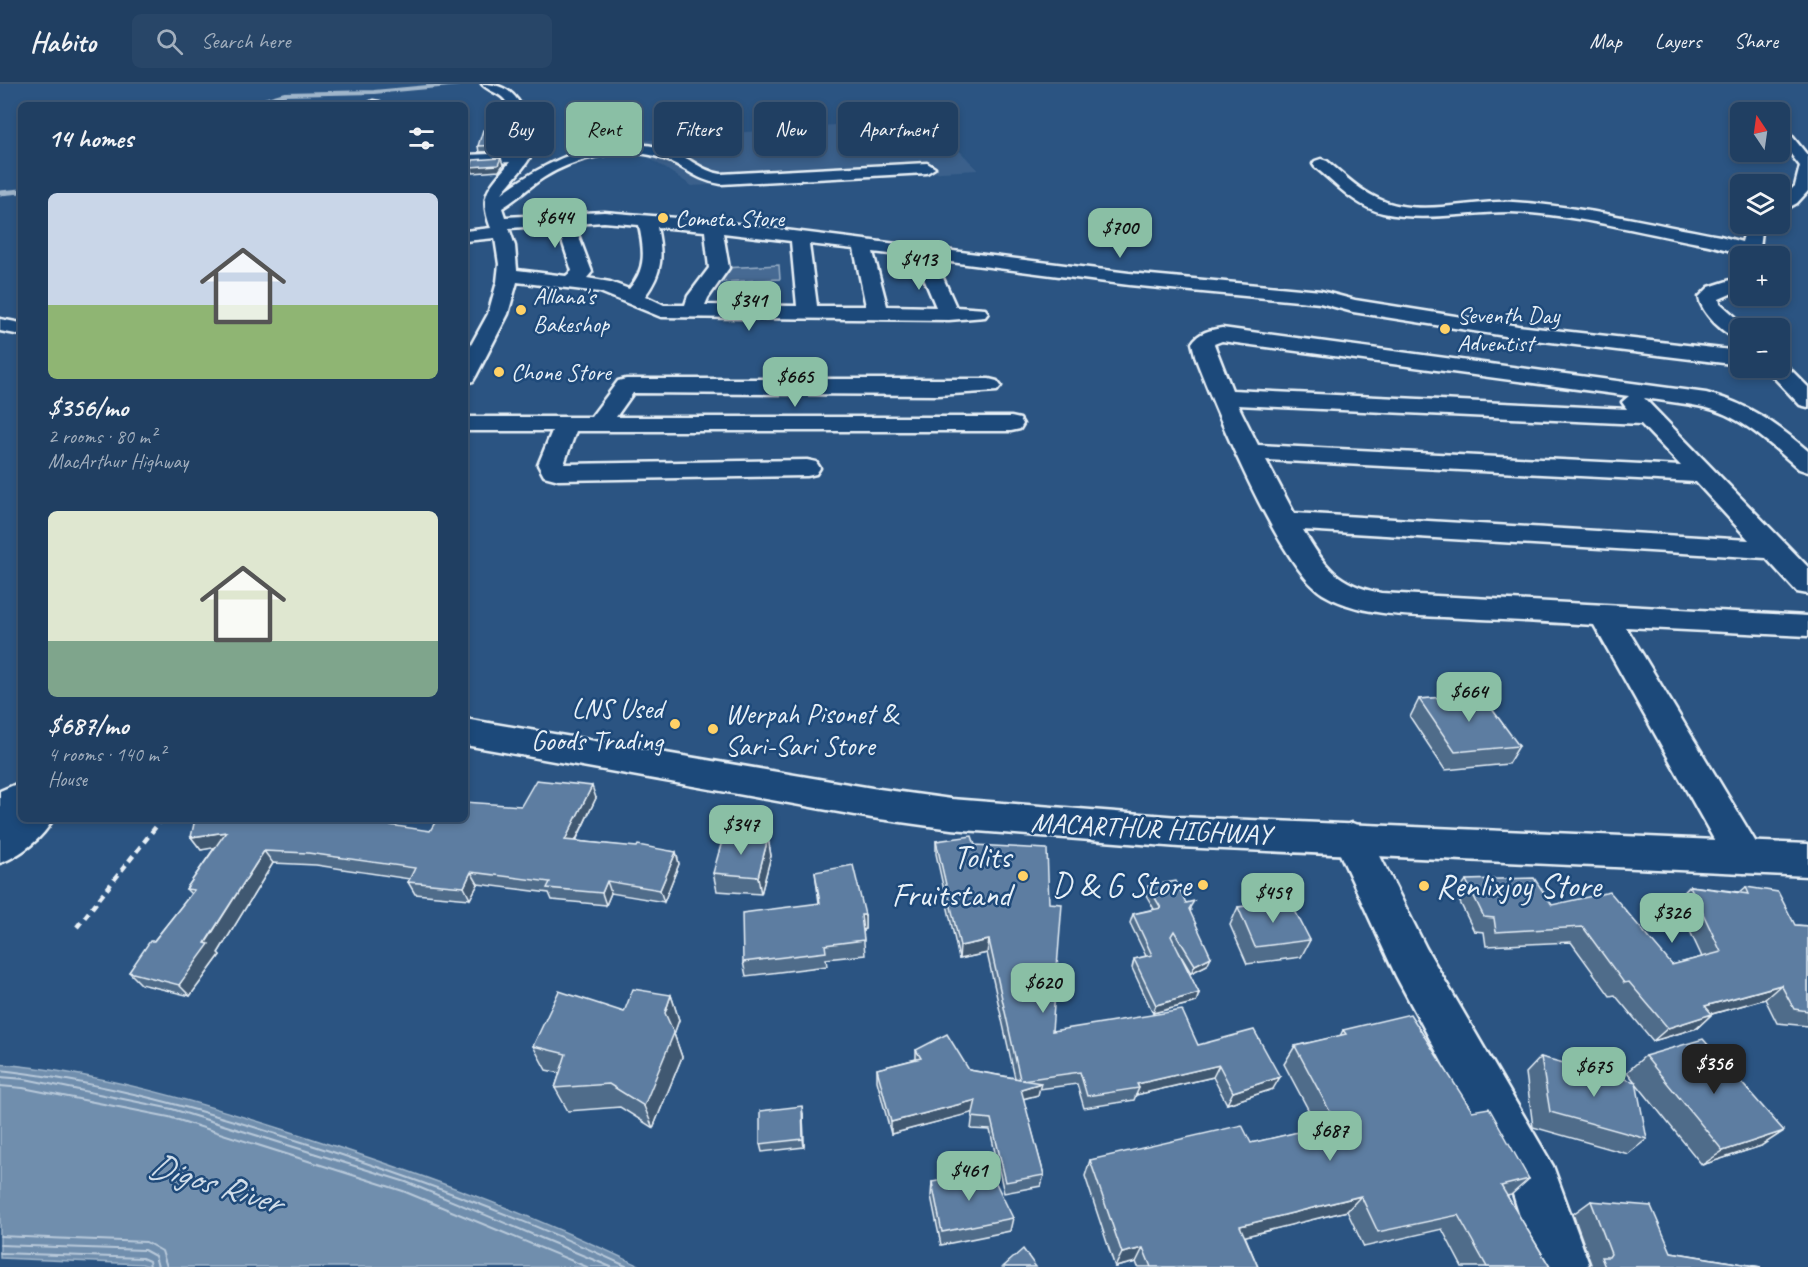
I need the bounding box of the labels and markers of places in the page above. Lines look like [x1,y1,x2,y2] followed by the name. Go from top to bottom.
[519,198,591,249] pin: $644
[675,203,786,233] place label: Cometa Store
[1084,208,1156,259] pin: $700
[656,211,670,225] marker: Cometa Store
[883,240,955,291] pin: $413
[533,281,610,339] place label: Allana's Bakeshop
[713,281,785,332] pin: $341
[1457,300,1561,358] place label: Seventh Day Adventist
[514,303,528,317] marker: Allana's Bakeshop
[1438,322,1452,336] marker: Seventh Day Adventist
[511,357,613,387] place label: Chone Store
[759,357,831,408] pin: $665
[492,365,506,379] marker: Chone Store
[1433,672,1505,723] pin: $664
[531,691,667,758] place label: LNS Used Goods Trading
[725,696,900,763] place label: Werpah Pisonet & Sari-Sari Store
[668,717,682,731] marker: LNS Used Goods Trading
[706,722,720,736] marker: Werpah Pisonet & Sari-Sari Store
[705,805,777,856] pin: $347
[892,836,1016,916] place label: Tolits Fruitstand
[1052,864,1193,906] place label: D & G Store
[1436,865,1603,907] place label: Renlixjoy Store
[1016,869,1030,883] marker: Tolits Fruitstand
[1237,873,1309,924] pin: $459
[1196,878,1210,892] marker: D & G Store
[1417,879,1431,893] marker: Renlixjoy Store
[1636,893,1708,944] pin: $326
[1007,963,1079,1014] pin: $620
[1678,1044,1750,1095] pin: $356
[1558,1047,1630,1098] pin: $675
[1294,1111,1366,1162] pin: $687
[933,1151,1005,1202] pin: $461

